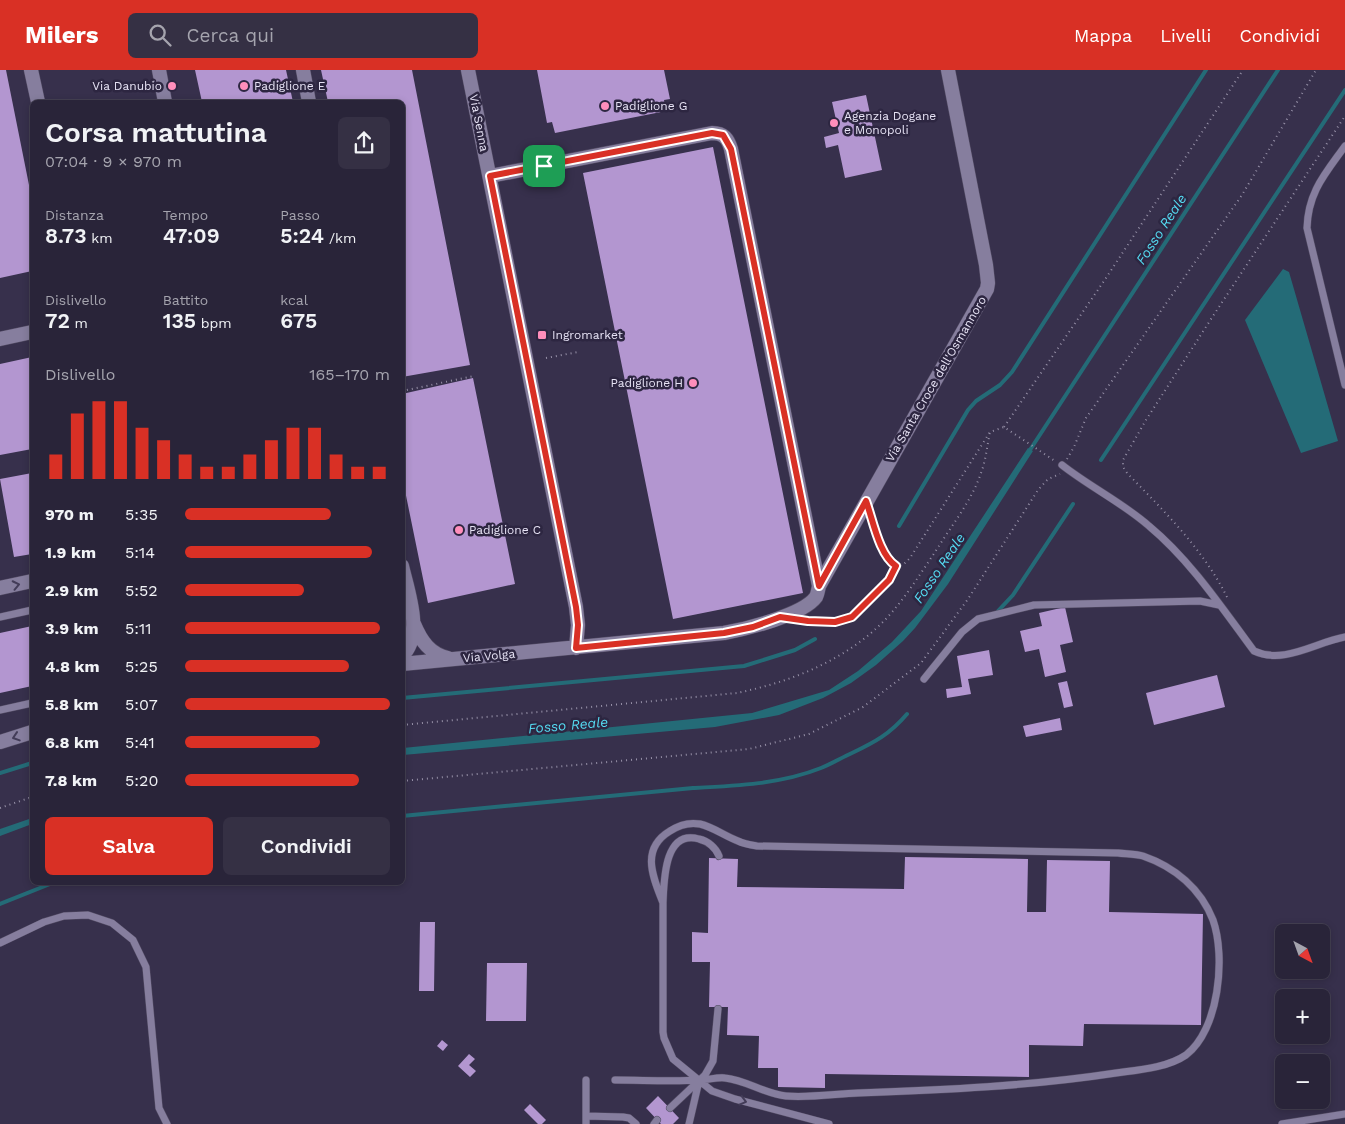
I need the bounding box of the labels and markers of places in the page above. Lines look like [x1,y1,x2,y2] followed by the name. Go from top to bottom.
[92,79,162,93] place label: Via Danubio
[254,79,326,93] place label: Padiglione E
[166,80,178,92] marker: Via Danubio
[238,80,250,92] marker: Padiglione E
[615,99,687,113] place label: Padiglione G
[599,100,611,112] marker: Padiglione G
[844,109,936,137] place label: Agenzia Dogane e Monopoli
[828,117,840,129] marker: Agenzia Dogane e Monopoli
[523,145,565,187] pin
[552,328,623,342] place label: Ingromarket
[536,329,548,341] marker: Ingromarket
[610,376,683,390] place label: Padiglione H
[687,377,699,389] marker: Padiglione H
[469,523,541,537] place label: Padiglione C
[453,524,465,536] marker: Padiglione C

